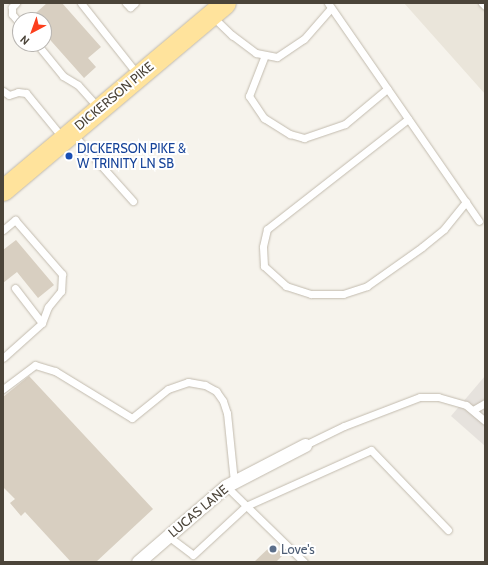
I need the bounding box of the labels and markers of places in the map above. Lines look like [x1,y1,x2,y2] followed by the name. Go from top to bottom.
[77,141,186,172] place label: DICKERSON PIKE & W TRINITY LN SB
[64,151,74,161] marker: DICKERSON PIKE & W TRINITY LN SB
[281,541,315,557] place label: Love's
[268,544,278,554] marker: Love's

